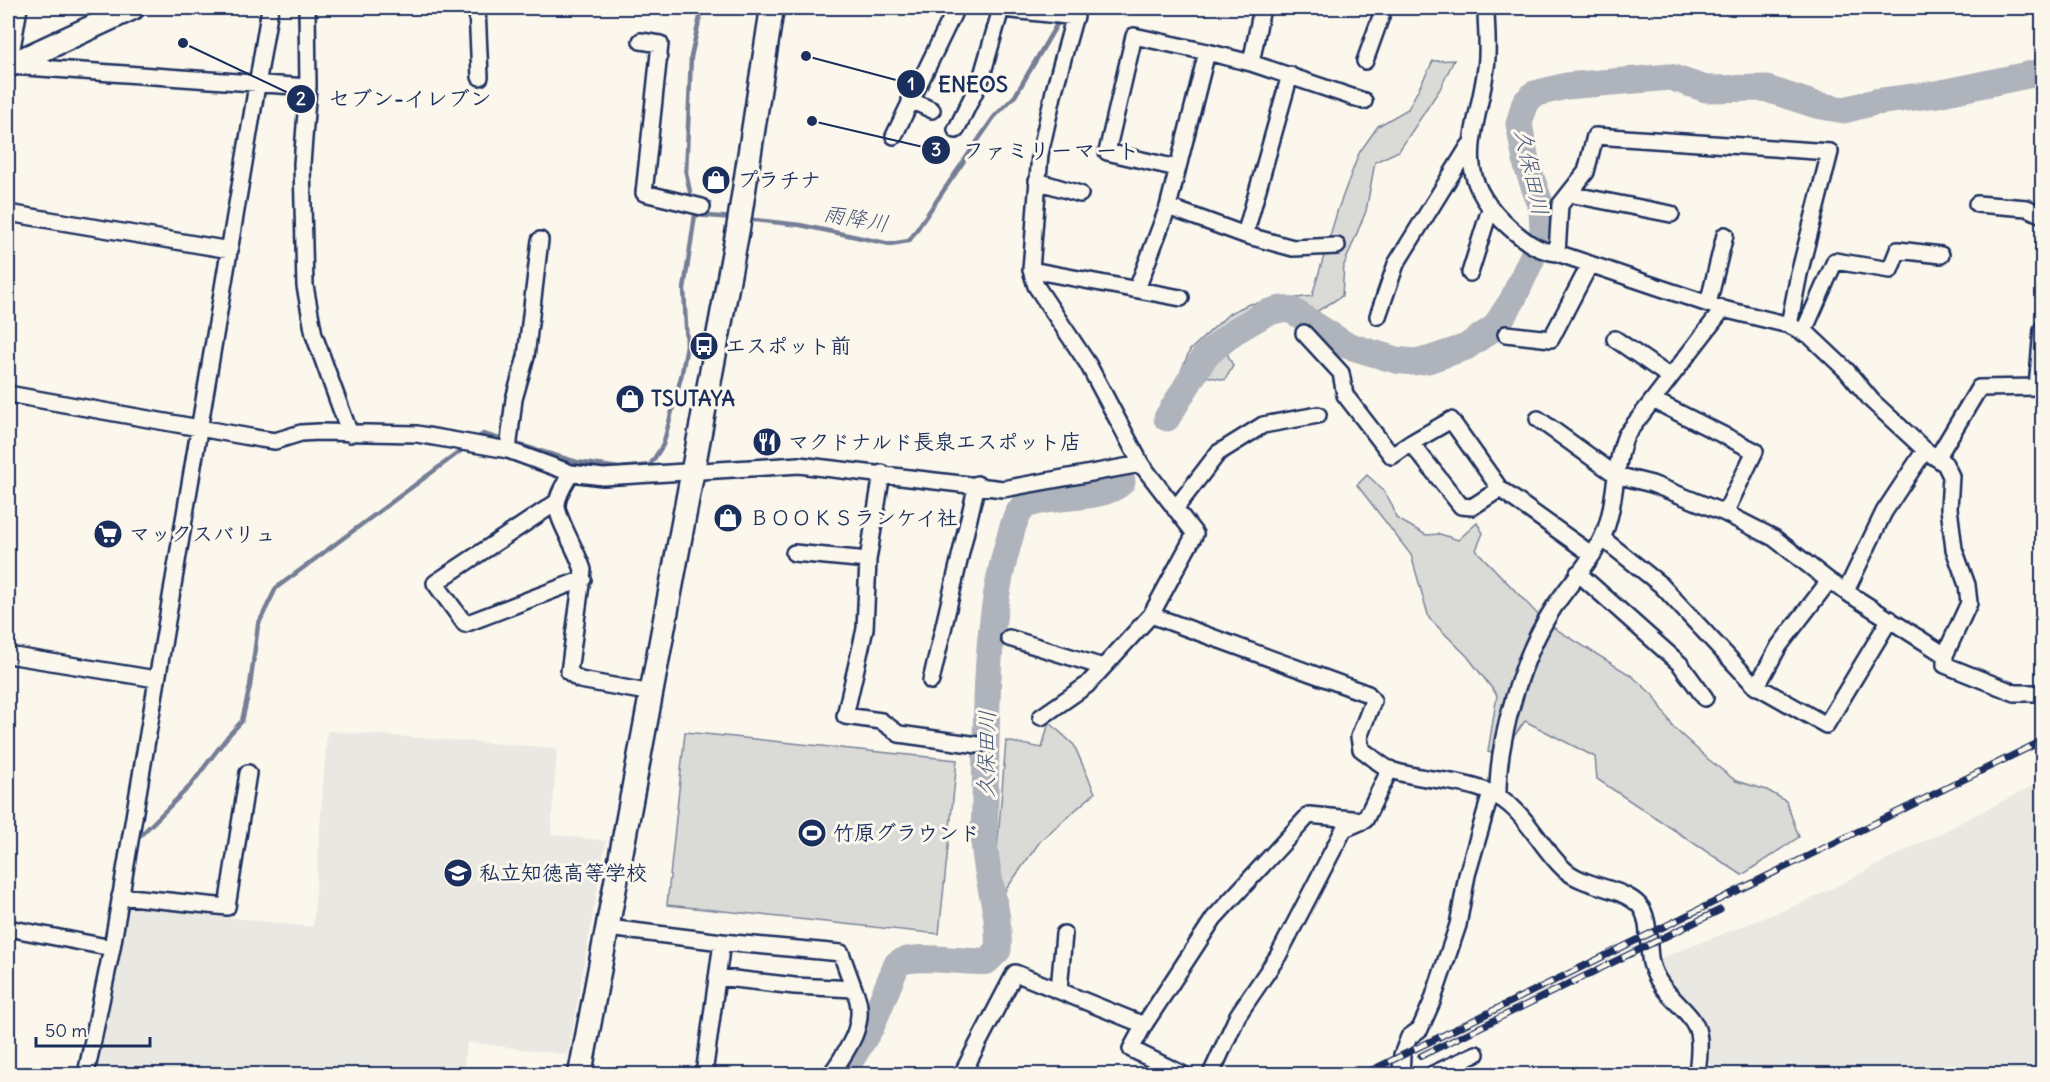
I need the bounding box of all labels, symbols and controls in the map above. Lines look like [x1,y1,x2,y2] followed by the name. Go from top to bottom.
[896,64,1020,104] callout: ENEOS
[938,70,1008,98] text: ENEOS
[907,72,915,95] text: 1
[286,79,504,119] callout: セブン-イレブン
[328,84,492,112] text: セブン-イレブン
[296,87,306,110] text: 2
[1509,126,1555,218] water label: 久保田川
[921,130,1151,170] callout: ファミリーマート
[963,136,1139,164] text: ファミリーマート
[931,138,941,161] text: 3
[700,164,732,196] shop icon: プラチナ
[737,166,821,193] place label: プラチナ
[821,198,891,238] water label: 雨降川
[688,330,720,362] bus stop icon: エスポット前
[725,332,851,359] place label: エスポット前
[614,383,646,415] shop icon: TSUTAYA
[651,385,735,412] place label: TSUTAYA
[751,426,783,458] restaurant icon: マクドナルド長泉エスポット店
[788,428,1081,455] place label: マクドナルド長泉エスポット店
[712,502,744,534] shop icon: ＢＯＯＫＳランケイ社
[749,504,958,531] place label: ＢＯＯＫＳランケイ社
[92,518,124,550] supermarket icon: マックスバリュ
[129,520,276,547] place label: マックスバリュ
[971,710,1001,798] water label: 久保田川
[796,817,828,849] sports icon: 竹原グラウンド
[833,819,980,846] place label: 竹原グラウンド
[442,857,474,889] school or university icon: 私立知徳高等学校
[479,859,647,886] place label: 私立知徳高等学校
[36,1010,150,1048] scale bar
[45,1019,87,1042] text: 50 m

